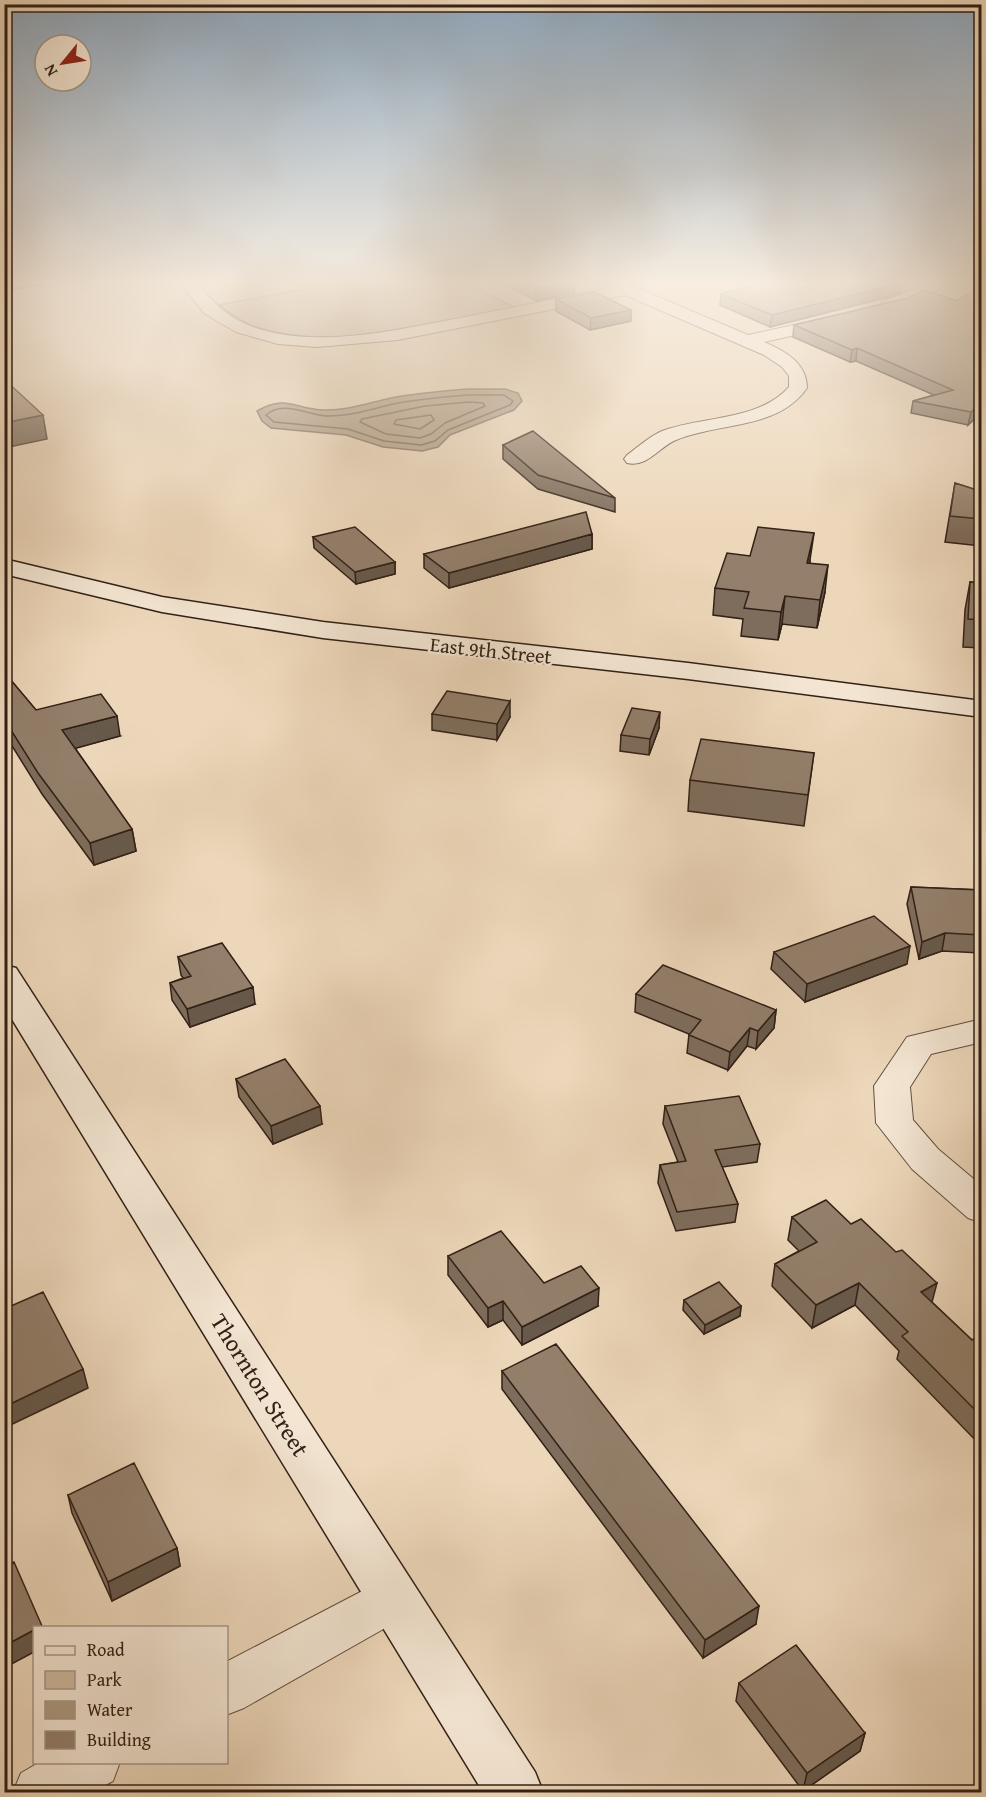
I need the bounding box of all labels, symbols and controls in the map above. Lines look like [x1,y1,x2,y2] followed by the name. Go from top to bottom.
[33,33,93,93] north arrow
[37,60,63,81] text: N
[429,629,553,671] street label: East 9th Street
[202,1307,318,1464] street label: Thornton Street
[33,1626,228,1764] legend
[87,1636,125,1663] text: Road
[87,1666,123,1693] text: Park
[87,1696,133,1723] text: Water
[87,1726,151,1753] text: Building

